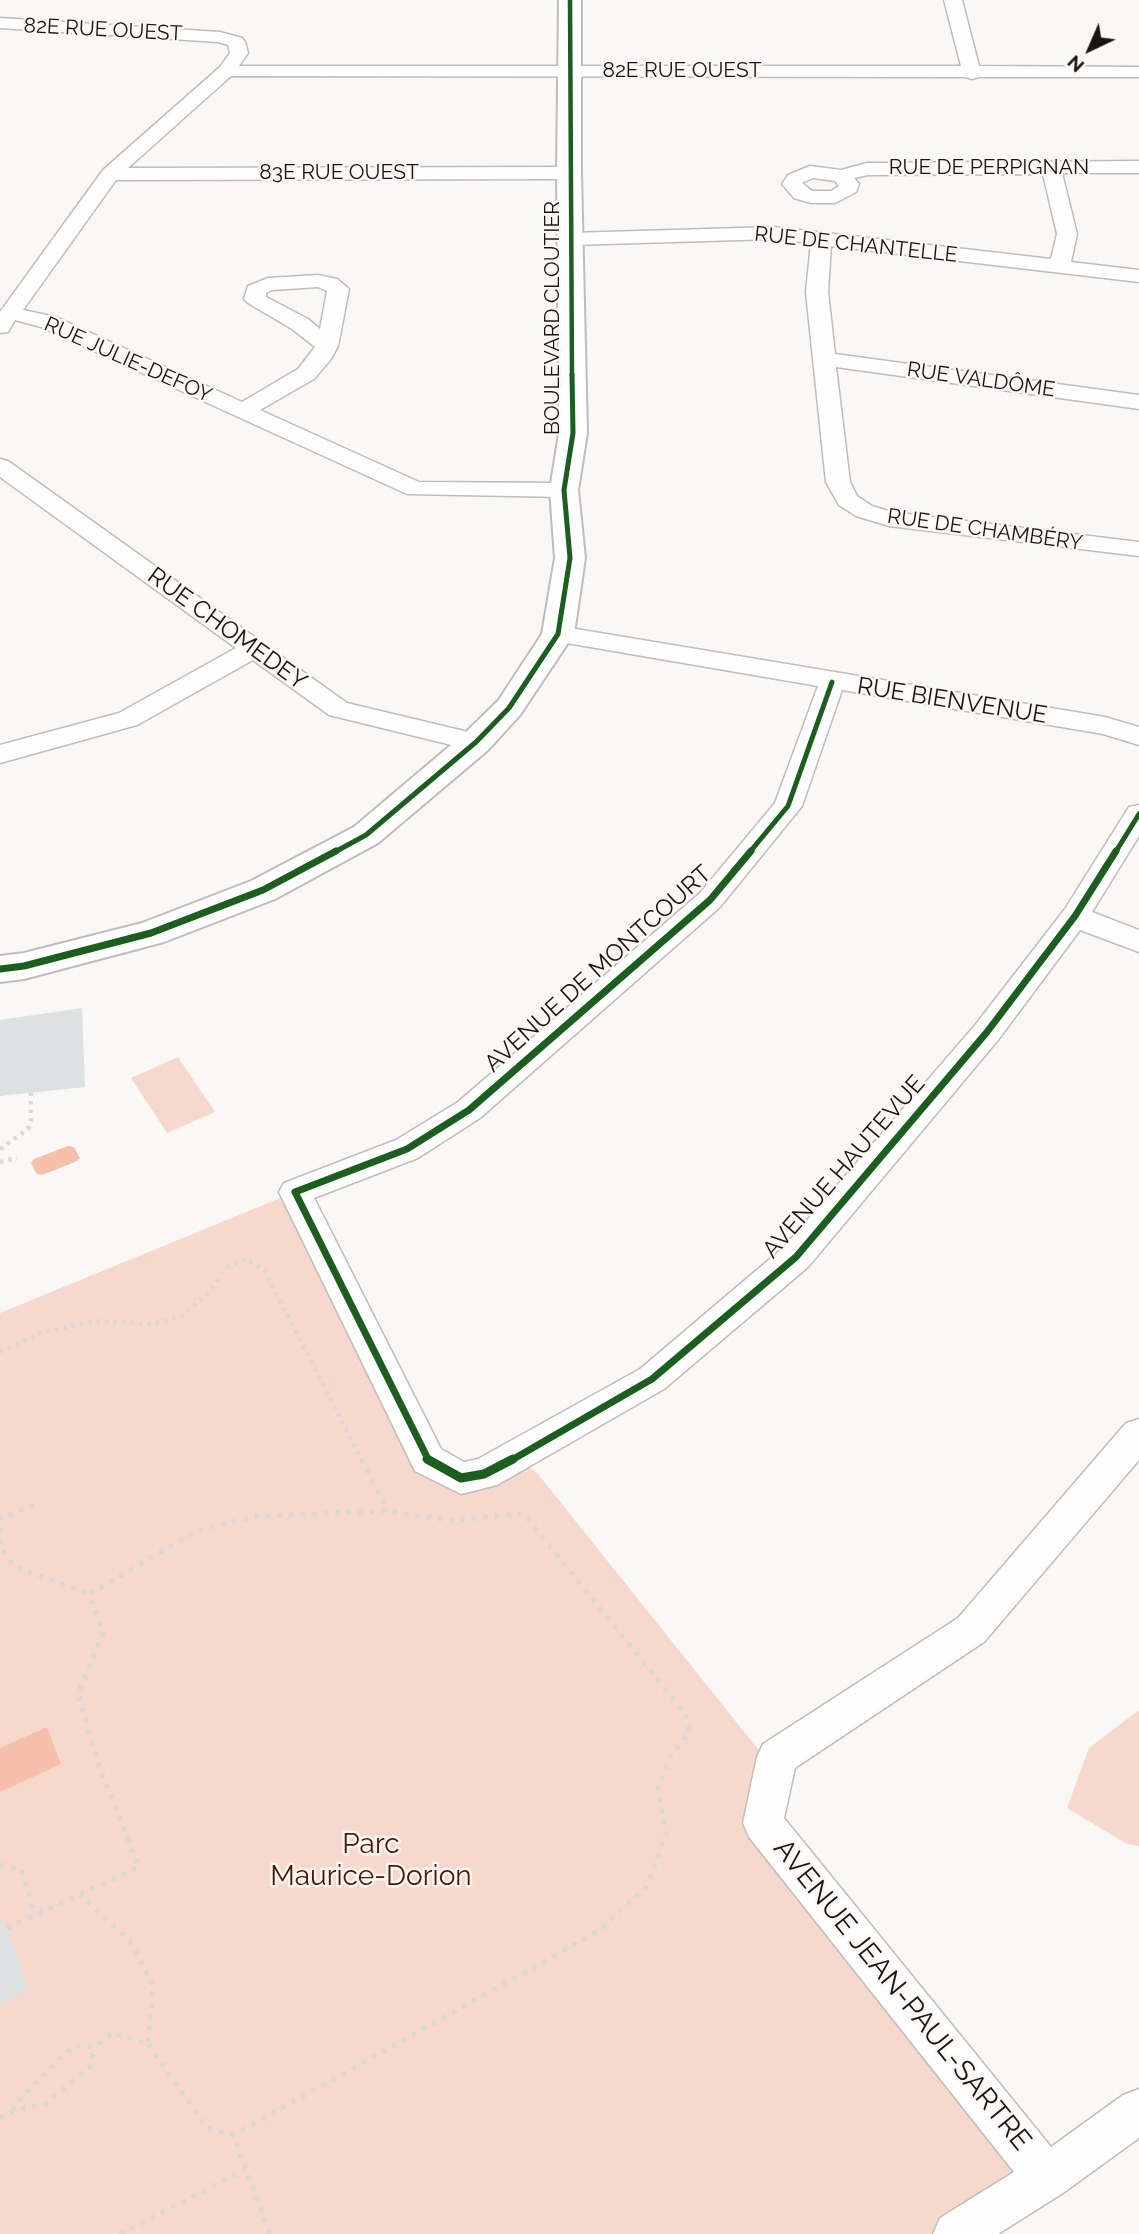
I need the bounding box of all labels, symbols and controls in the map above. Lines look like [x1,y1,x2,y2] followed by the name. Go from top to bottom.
[23,13,183,47] street label: 82E RUE OUEST
[1055,14,1125,84] north arrow
[1063,51,1088,77] text: N
[602,58,762,84] street label: 82E RUE OUEST
[889,155,1089,181] street label: RUE DE PERPIGNAN
[259,160,419,186] street label: 83E RUE OUEST
[540,201,566,435] street label: BOULEVARD CLOUTIER
[753,222,959,268] street label: RUE DE CHANTELLE
[40,312,216,408] street label: RUE JULIE-DEFOY
[905,357,1057,403] street label: RUE VALDÔME
[886,504,1084,556] street label: RUE DE CHAMBÉRY
[142,562,312,696] street label: RUE CHOMEDEY
[855,672,1049,730] street label: RUE BIENVENUE
[479,860,717,1078] street label: AVENUE DE MONTCOURT
[757,1070,931,1264] street label: AVENUE HAUTEVUE
[270,1828,472,1894] park label: Parc Maurice-Dorion
[766,1833,1038,2157] street label: AVENUE JEAN-PAUL-SARTRE

